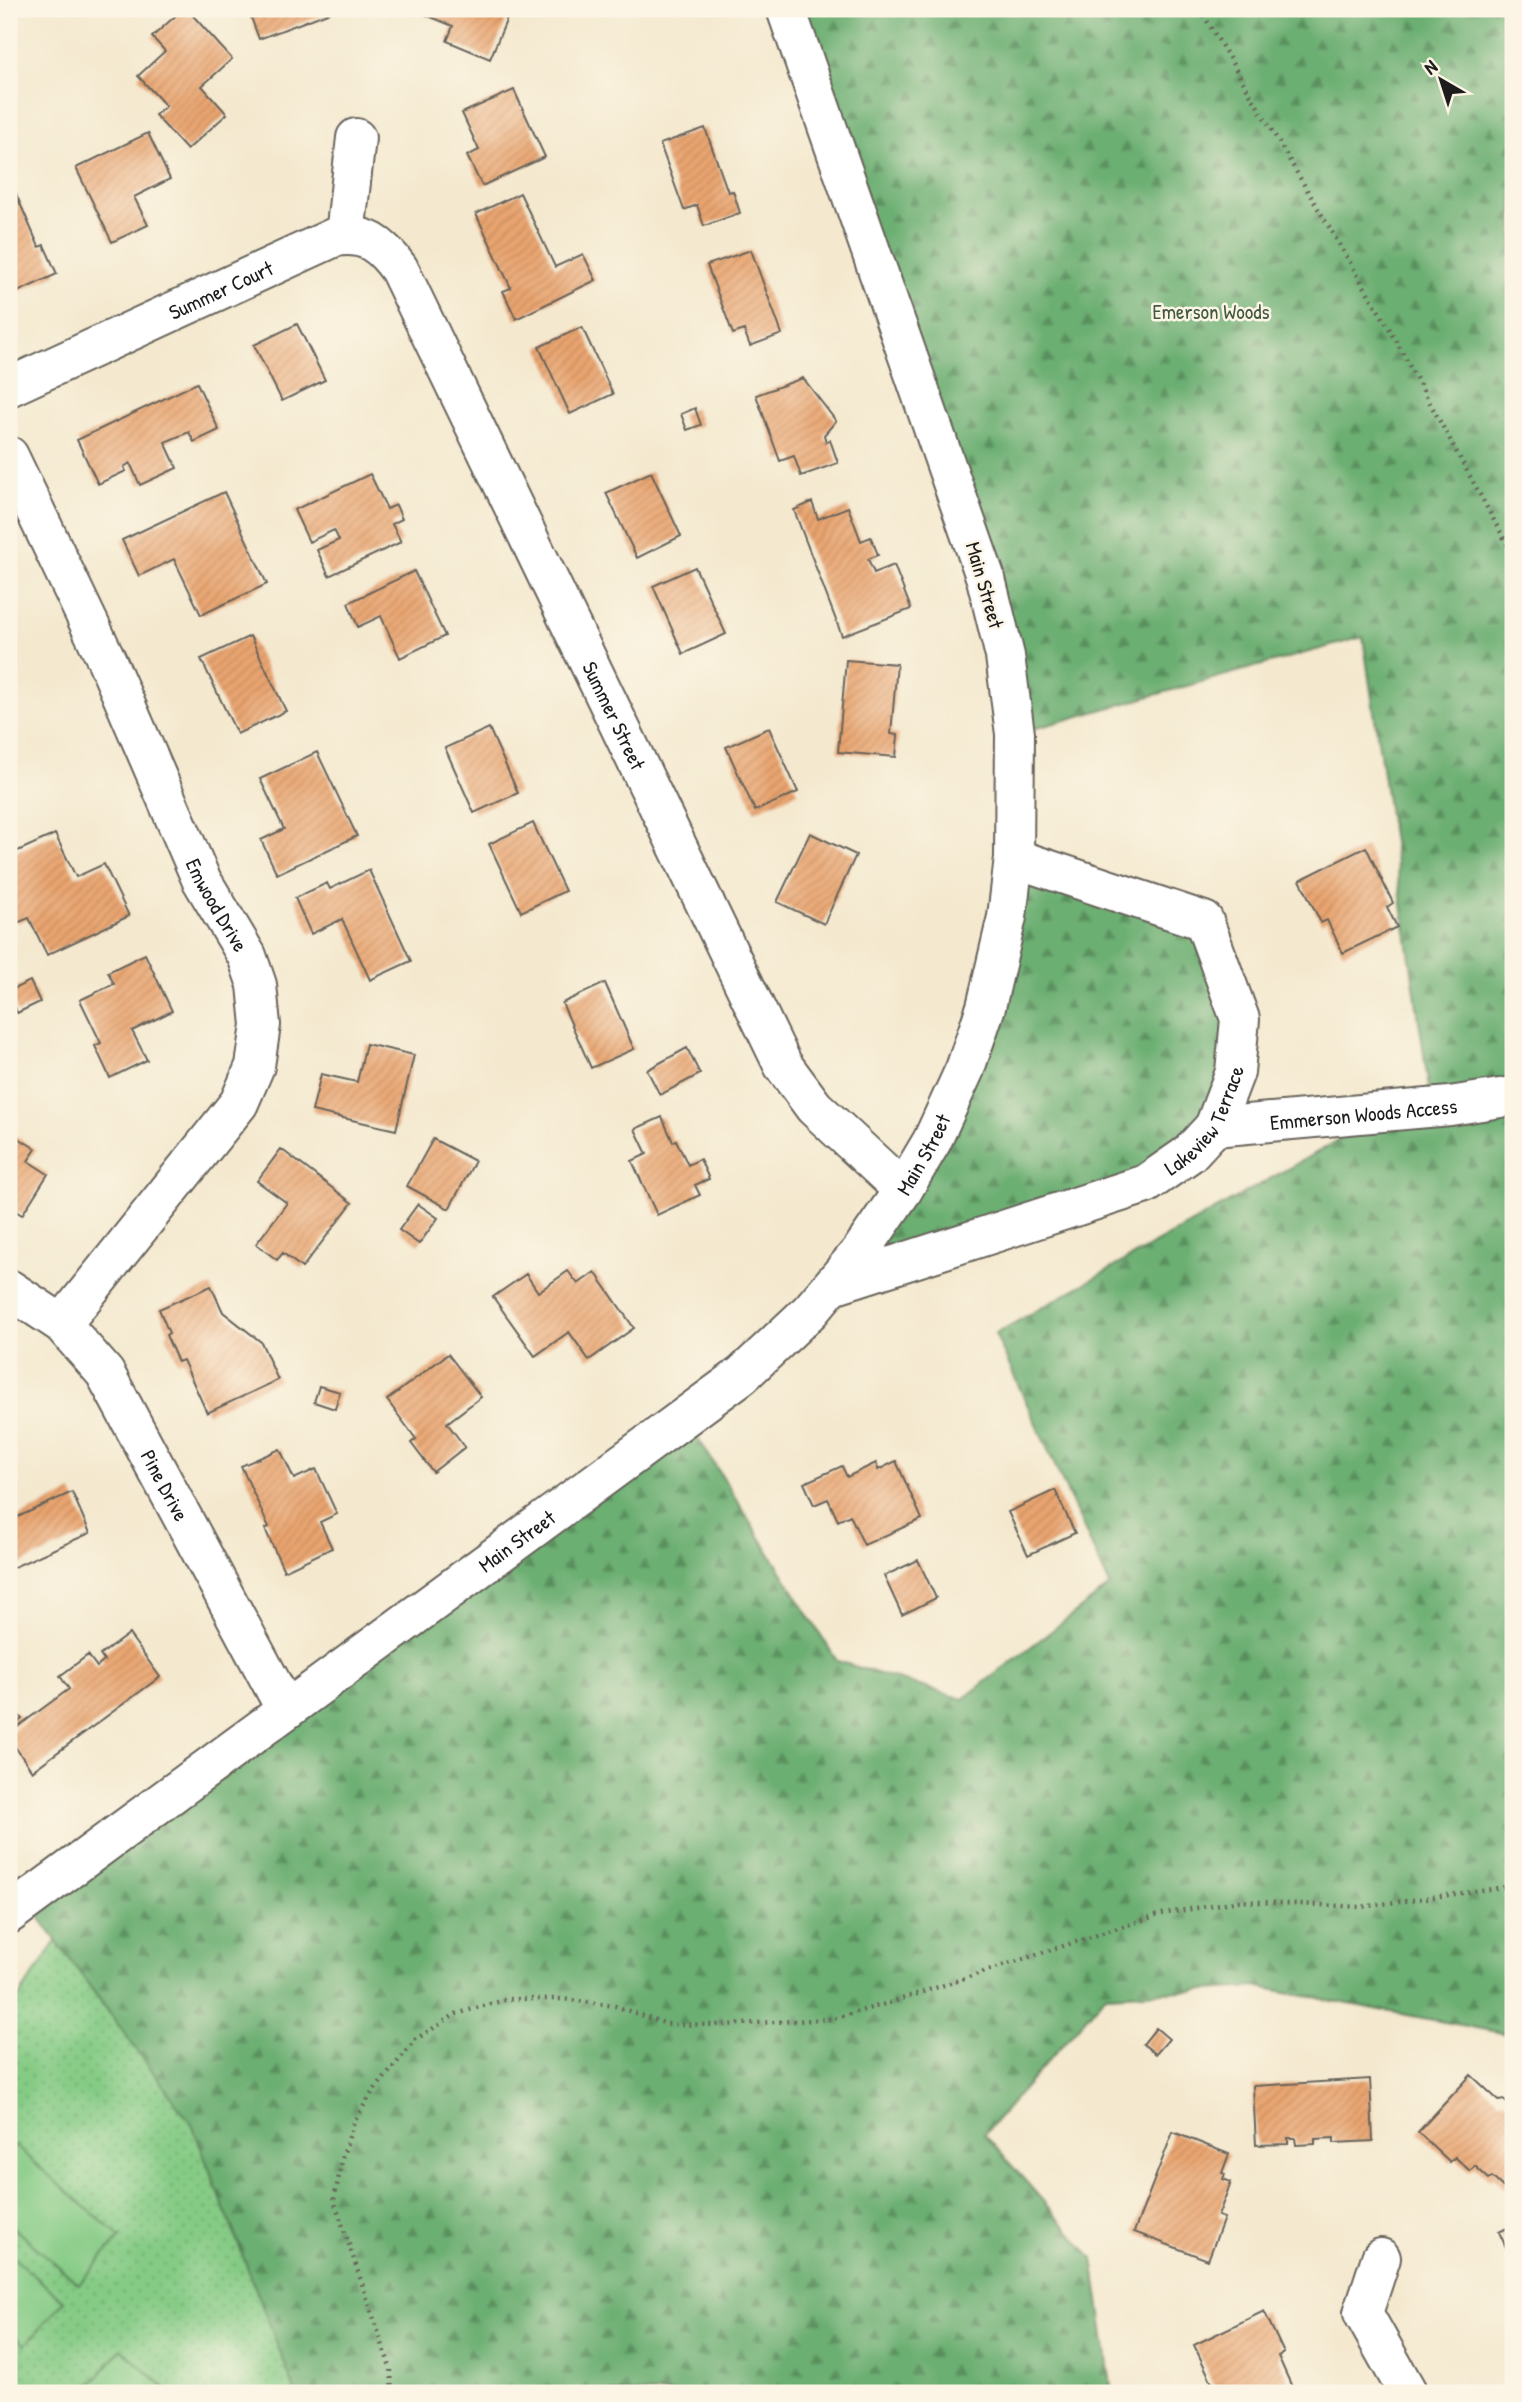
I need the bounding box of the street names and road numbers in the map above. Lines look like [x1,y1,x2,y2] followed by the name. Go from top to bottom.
[164,253,278,326] street label: Summer Court
[959,538,1011,632] street label: Main Street
[576,656,653,775] street label: Summer Street
[179,854,255,957] street label: Emwood Drive
[1158,1065,1250,1182] street label: Lakeview Terrace
[1269,1091,1459,1136] street label: Emmerson Woods Access
[889,1108,957,1200] street label: Main Street
[134,1444,196,1526] street label: Pine Drive
[472,1502,561,1579] street label: Main Street

